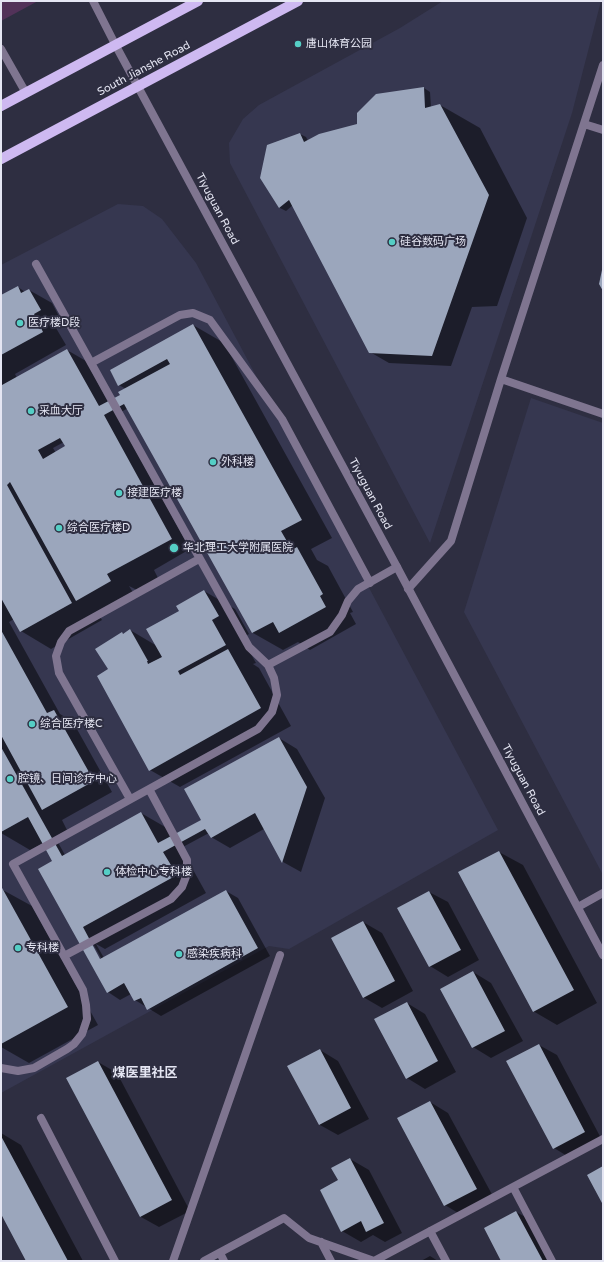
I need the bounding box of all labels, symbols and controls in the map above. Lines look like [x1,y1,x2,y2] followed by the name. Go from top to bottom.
[306,37,372,51] place label: 唐山体育公园
[95,39,193,99] street label: South Jianshe Road
[293,39,303,49] marker: 唐山体育公园
[193,171,241,247] street label: Tiyuguan Road
[400,235,466,249] place label: 硅谷数码广场
[387,237,397,247] marker: 硅谷数码广场
[28,316,80,330] place label: 医疗楼D段
[15,318,25,328] marker: 医疗楼D段
[39,404,83,418] place label: 采血大厅
[26,406,36,416] marker: 采血大厅
[221,455,254,469] place label: 外科楼
[346,456,394,532] street label: Tiyuguan Road
[208,457,218,467] marker: 外科楼
[127,486,182,500] place label: 接建医疗楼
[114,488,124,498] marker: 接建医疗楼
[67,521,130,535] place label: 综合医疗楼D
[54,523,64,533] marker: 综合医疗楼D
[183,541,293,555] place label: 华北理工大学附属医院
[168,542,180,554] marker: 华北理工大学附属医院
[40,717,103,731] place label: 综合医疗楼C
[27,719,37,729] marker: 综合医疗楼C
[499,742,547,818] street label: Tiyuguan Road
[18,772,117,786] place label: 腔镜、日间诊疗中心
[5,774,15,784] marker: 腔镜、日间诊疗中心
[115,865,192,879] place label: 体检中心专科楼
[102,867,112,877] marker: 体检中心专科楼
[26,941,59,955] place label: 专科楼
[13,943,23,953] marker: 专科楼
[187,947,242,961] place label: 感染疾病科
[174,949,184,959] marker: 感染疾病科
[113,1066,177,1082] district label: 煤医里社区

